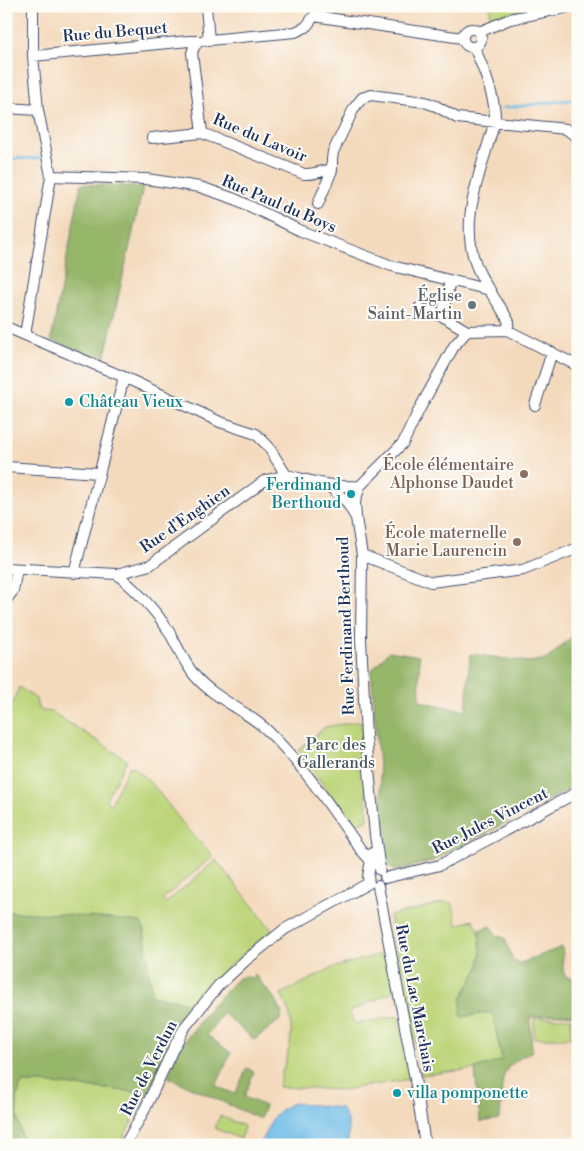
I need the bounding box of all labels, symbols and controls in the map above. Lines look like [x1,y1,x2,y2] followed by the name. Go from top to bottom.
[62,17,169,47] street label: Rue du Bequet
[210,109,310,167] street label: Rue du Lavoir
[218,171,340,237] street label: Rue Paul du Boys
[368,284,462,324] place label: Église Saint-Martin
[466,299,478,311] marker: Église Saint-Martin
[79,392,184,412] place label: Château Vieux
[63,396,75,408] marker: Château Vieux
[383,453,514,493] place label: École élémentaire Alphonse Daudet
[518,468,530,480] marker: École élémentaire Alphonse Daudet
[266,475,341,513] place label: Ferdinand Berthoud
[136,480,234,557] street label: Rue d'Enghien
[345,488,357,500] marker: Ferdinand Berthoud
[385,521,507,561] place label: École maternelle Marie Laurencin
[333,536,359,716] street label: Rue Ferdinand Berthoud
[511,536,523,548] marker: École maternelle Marie Laurencin
[297,735,375,773] park label: Parc des Gallerands
[429,783,552,859] street label: Rue Jules Vincent
[391,922,439,1074] street label: Rue du Lac Marchais
[116,1016,182,1119] street label: Rue de Verdun
[406,1083,528,1103] place label: villa pomponette
[391,1087,403,1099] marker: villa pomponette

